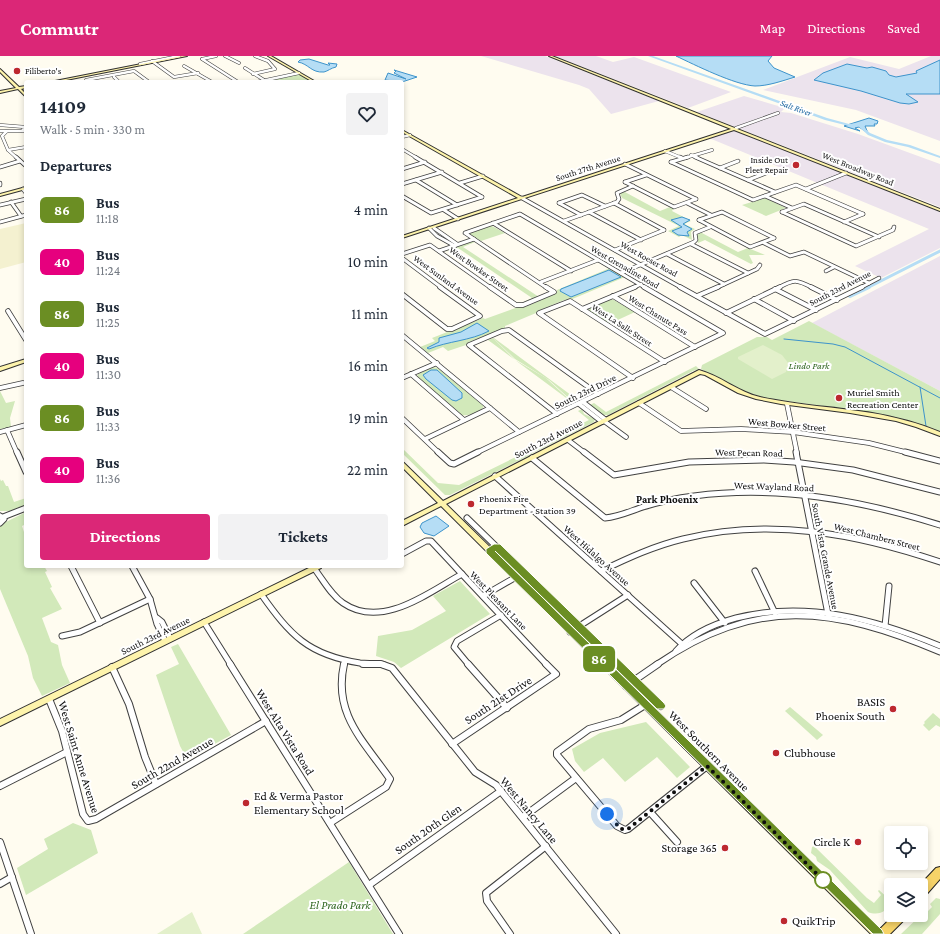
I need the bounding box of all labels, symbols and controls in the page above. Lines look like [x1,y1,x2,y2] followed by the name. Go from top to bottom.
[20,18,99,39] text: Commutr
[760,20,785,36] text: Map
[807,20,865,36] text: Directions
[887,20,920,36] text: Saved
[12,66,22,76] marker: Filiberto's
[25,66,62,76] place label: Filiberto's
[346,93,388,135] button: heart
[40,96,86,117] text: 14109
[779,98,814,119] water label: Salt River
[40,122,145,137] text: Walk · 5 min · 330 m
[821,150,895,188] street label: West Broadway Road
[554,153,622,183] street label: South 27th Avenue
[745,155,789,175] place label: Inside Out Fleet Repair
[40,158,112,174] text: Departures
[791,160,801,170] marker: Inside Out Fleet Repair
[96,195,119,211] text: Bus
[54,202,70,218] text: 86
[353,202,388,218] text: 4 min
[96,211,119,226] text: 11:18
[619,239,680,279] street label: West Roeser Road
[589,243,661,291] street label: West Grenadine Road
[447,245,511,294] street label: West Bowker Street
[96,247,119,263] text: Bus
[411,253,481,307] street label: West Sunland Avenue
[54,254,70,270] text: 40
[348,254,388,270] text: 10 min
[96,263,120,278] text: 11:24
[808,268,872,308] street label: South 23rd Avenue
[626,293,690,338] street label: West Chanute Pass
[96,299,119,315] text: Bus
[590,302,655,349] street label: West La Salle Street
[54,306,70,322] text: 86
[351,306,388,322] text: 11 min
[96,315,120,330] text: 11:25
[96,351,119,367] text: Bus
[54,358,70,374] text: 40
[349,358,388,374] text: 16 min
[789,360,830,371] park label: Lindo Park
[96,367,121,382] text: 11:30
[553,372,618,411] street label: South 23rd Drive
[847,387,919,410] place label: Muriel Smith Recreation Center
[834,393,844,403] marker: Muriel Smith Recreation Center
[96,403,119,419] text: Bus
[54,410,70,426] text: 86
[349,410,388,426] text: 19 min
[512,416,585,460] street label: South 23rd Avenue
[748,416,827,433] street label: West Bowker Street
[96,419,120,434] text: 11:33
[715,446,784,459] street label: West Pecan Road
[96,455,119,471] text: Bus
[54,462,70,478] text: 40
[347,462,388,478] text: 22 min
[96,471,120,486] text: 11:36
[734,480,815,493] street label: West Wayland Road
[479,493,576,516] place label: Phoenix Fire Department - Station 39
[636,493,698,505] district label: Park Phoenix
[466,499,476,509] marker: Phoenix Fire Department - Station 39
[810,502,841,611] street label: South Vista Grande Avenue
[40,514,210,560] button: Directions
[218,514,388,560] button: Tickets
[833,520,922,553] street label: West Chambers Street
[561,523,632,588] street label: West Hidalgo Avenue
[468,569,530,632] street label: West Pleasant Lane
[119,614,192,657] street label: South 23rd Avenue
[581,646,617,672] line badge: 86
[591,651,607,667] text: 86
[462,673,534,727] street label: South 21st Drive
[253,686,318,778] street label: West Alta Vista Road
[815,695,886,723] place label: BASIS Phoenix South
[55,699,103,815] street label: West Saint Anne Avenue
[888,704,898,714] marker: BASIS Phoenix South
[666,708,752,794] street label: West Southern Avenue
[129,734,215,792] street label: South 22nd Avenue
[784,746,836,760] place label: Clubhouse
[771,748,781,758] marker: Clubhouse
[497,774,561,846] street label: West Nancy Lane
[254,789,344,817] place label: Ed & Verma Pastor Elementary School
[241,798,251,808] marker: Ed & Verma Pastor Elementary School
[392,801,465,857] street label: South 20th Glen
[597,804,617,824] your location
[884,826,928,922] map controls
[884,826,928,870] button: locate
[813,835,850,849] place label: Circle K
[853,837,863,847] marker: Circle K
[661,841,717,855] place label: Storage 365
[720,843,730,853] marker: Storage 365
[814,871,832,889] unlabelled marker
[884,878,928,922] button: layers
[309,898,371,912] park label: El Prado Park
[792,914,836,928] place label: QuikTrip
[779,916,789,926] marker: QuikTrip

